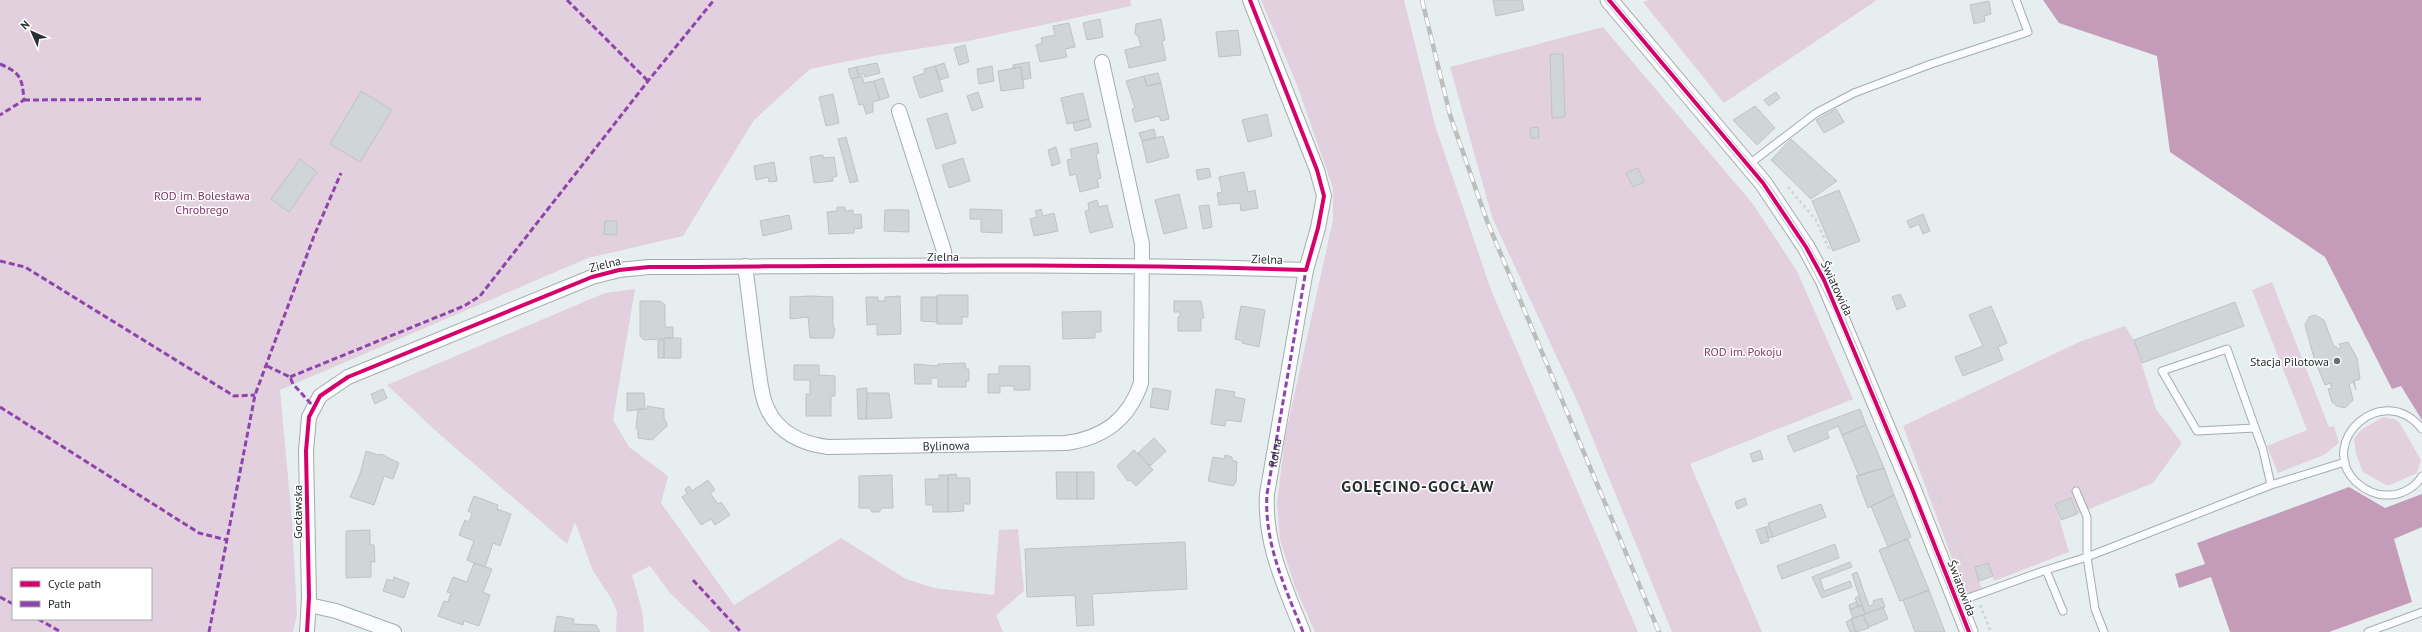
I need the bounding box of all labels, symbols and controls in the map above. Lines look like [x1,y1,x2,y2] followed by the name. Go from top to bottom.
[12,12,52,52] north arrow
[17,17,32,32] text: N
[154,188,250,217] park label: ROD im. Bolesława Chrobrego
[927,249,959,264] street label: Zielna
[1251,251,1283,267] street label: Zielna
[588,253,622,275] street label: Zielna
[1818,258,1856,318] street label: Światowida
[1704,344,1782,359] park label: ROD im. Pokoju
[2250,354,2329,369] place label: Stacja Pilotowa
[2332,356,2342,366] marker: Stacja Pilotowa
[923,437,970,453] street label: Bylinowa
[1264,437,1284,468] street label: Rolna
[1341,476,1495,496] district label: GOLĘCINO-GOCŁAW
[290,485,305,539] street label: Gocławska
[1944,558,1980,618] street label: Światowida
[12,568,152,620] legend
[48,576,101,591] text: Cycle path
[48,596,71,611] text: Path

